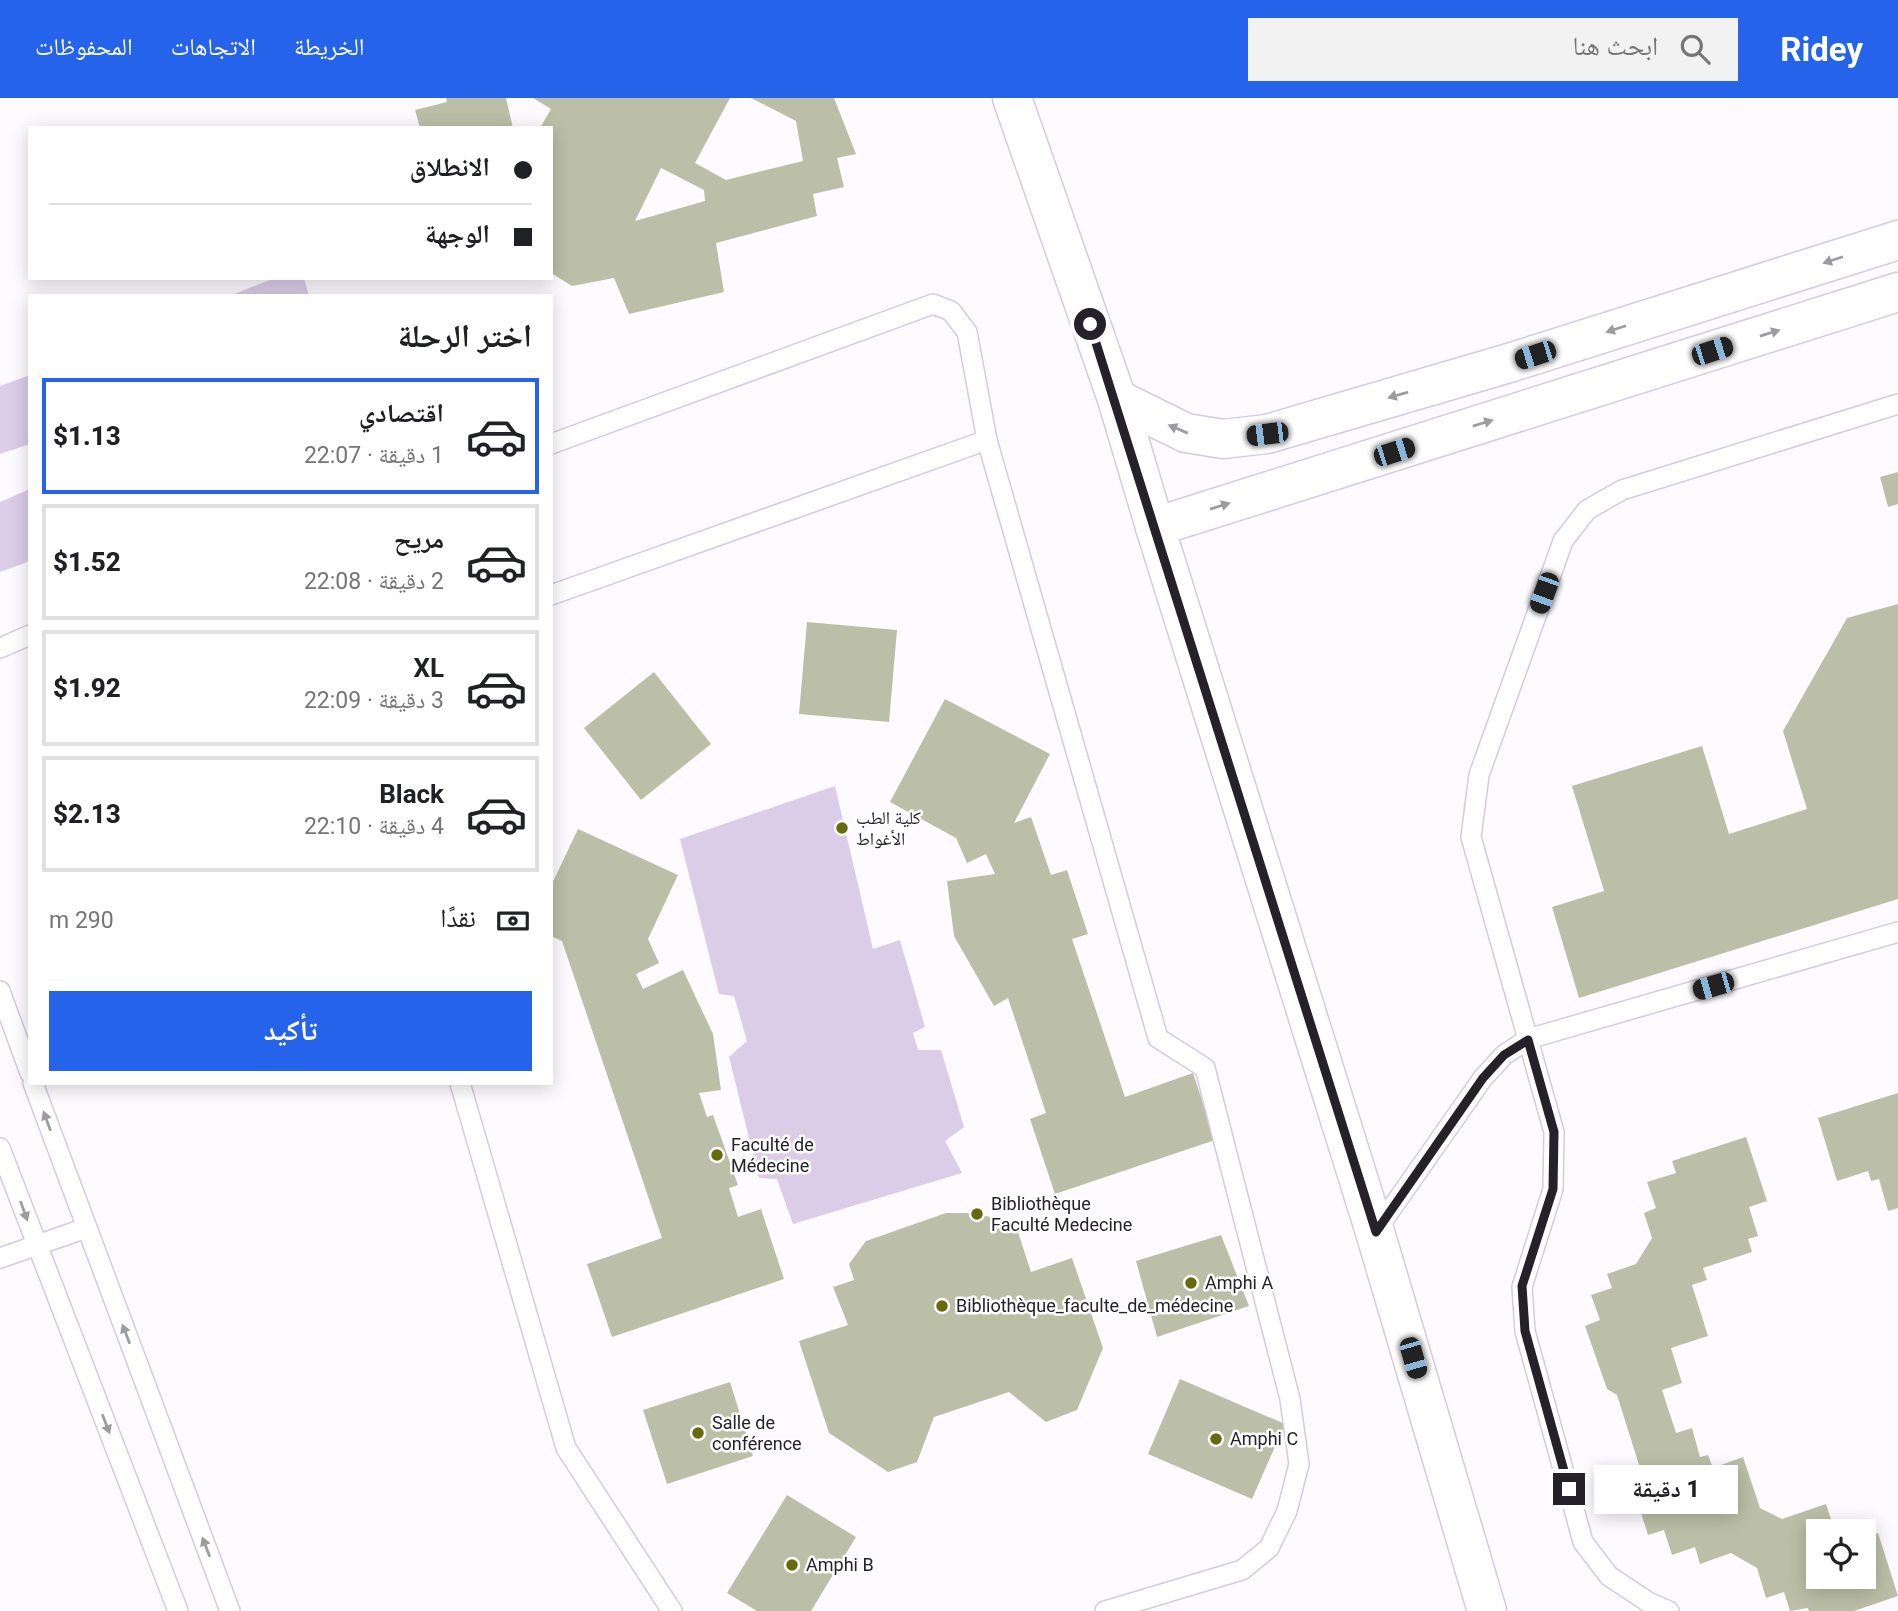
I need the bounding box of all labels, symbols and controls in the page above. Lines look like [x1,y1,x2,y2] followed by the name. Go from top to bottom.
[1248,18,1738,81] search box
[1676,30,1714,68] icon: search
[1780,30,1863,69] text: Ridey
[1573,31,1658,61] text: ابحث هنا
[35,33,133,61] text: المحفوظات
[171,33,256,61] text: الاتجاهات
[294,33,365,61] text: الخريطة
[410,152,490,182] text: الانطلاق
[425,219,490,249] text: الوجهة
[1822,256,1843,266] one-way arrow
[1074,308,1106,340] route start
[398,317,532,355] text: اختر الرحلة
[1605,324,1626,335] one-way arrow
[1760,327,1781,337] one-way arrow
[1689,335,1736,367] car
[1512,339,1559,371] car
[1388,391,1409,401] one-way arrow
[359,398,444,428] text: اقتصادي
[465,405,528,468] icon: car
[1473,417,1494,428] one-way arrow
[53,421,121,451] text: $1.13
[1245,421,1290,447] car
[1168,423,1189,434] one-way arrow
[1371,436,1418,468] car
[304,442,444,469] text: 1 دقيقة · 22:07
[1209,501,1230,511] one-way arrow
[394,524,444,554] text: مريح
[465,531,528,594] icon: car
[53,547,121,577] text: $1.52
[304,568,444,595] text: 2 دقيقة · 22:08
[1527,570,1562,616] car
[413,653,444,683] text: XL
[465,657,528,720] icon: car
[53,673,121,703] text: $1.92
[304,687,444,714] text: 3 دقيقة · 22:09
[379,779,444,809] text: Black
[465,783,528,846] icon: car
[53,799,121,829] text: $2.13
[856,807,922,849] place label: كلية الطب الأغواط
[304,813,444,840] text: 4 دقيقة · 22:10
[834,820,850,836] marker: كلية الطب الأغواط
[494,902,532,940] icon: cash
[440,903,476,933] text: نقدًا
[49,907,114,934] text: 290 m
[1690,970,1737,1002] car
[49,991,532,1071] button: تأكيد
[41,1110,52,1131] one-way arrow
[731,1134,814,1176] place label: Faculté de Médecine
[709,1147,725,1163] marker: Faculté de Médecine
[991,1193,1132,1235] place label: Bibliothèque Faculté Medecine
[19,1201,30,1222] one-way arrow
[969,1206,985,1222] marker: Bibliothèque Faculté Medecine
[1205,1272,1273,1293] place label: Amphi A
[1183,1275,1199,1291] marker: Amphi A
[956,1295,1233,1316] place label: Bibliothèque_faculte_de_médecine
[934,1298,950,1314] marker: Bibliothèque_faculte_de_médecine
[120,1324,131,1345] one-way arrow
[1398,1335,1429,1381] car
[712,1412,802,1454] place label: Salle de conférence
[100,1413,111,1434] one-way arrow
[690,1425,706,1441] marker: Salle de conférence
[1230,1428,1298,1449] place label: Amphi C
[1208,1431,1224,1447] marker: Amphi C
[1594,1464,1737,1514] callout: 1 دقيقة
[1553,1473,1585,1505] route end
[1632,1476,1700,1503] text: 1 دقيقة
[1806,1519,1876,1589] map controls
[1806,1519,1876,1589] button: locate
[201,1537,212,1558] one-way arrow
[806,1554,874,1575] place label: Amphi B
[784,1557,800,1573] marker: Amphi B

